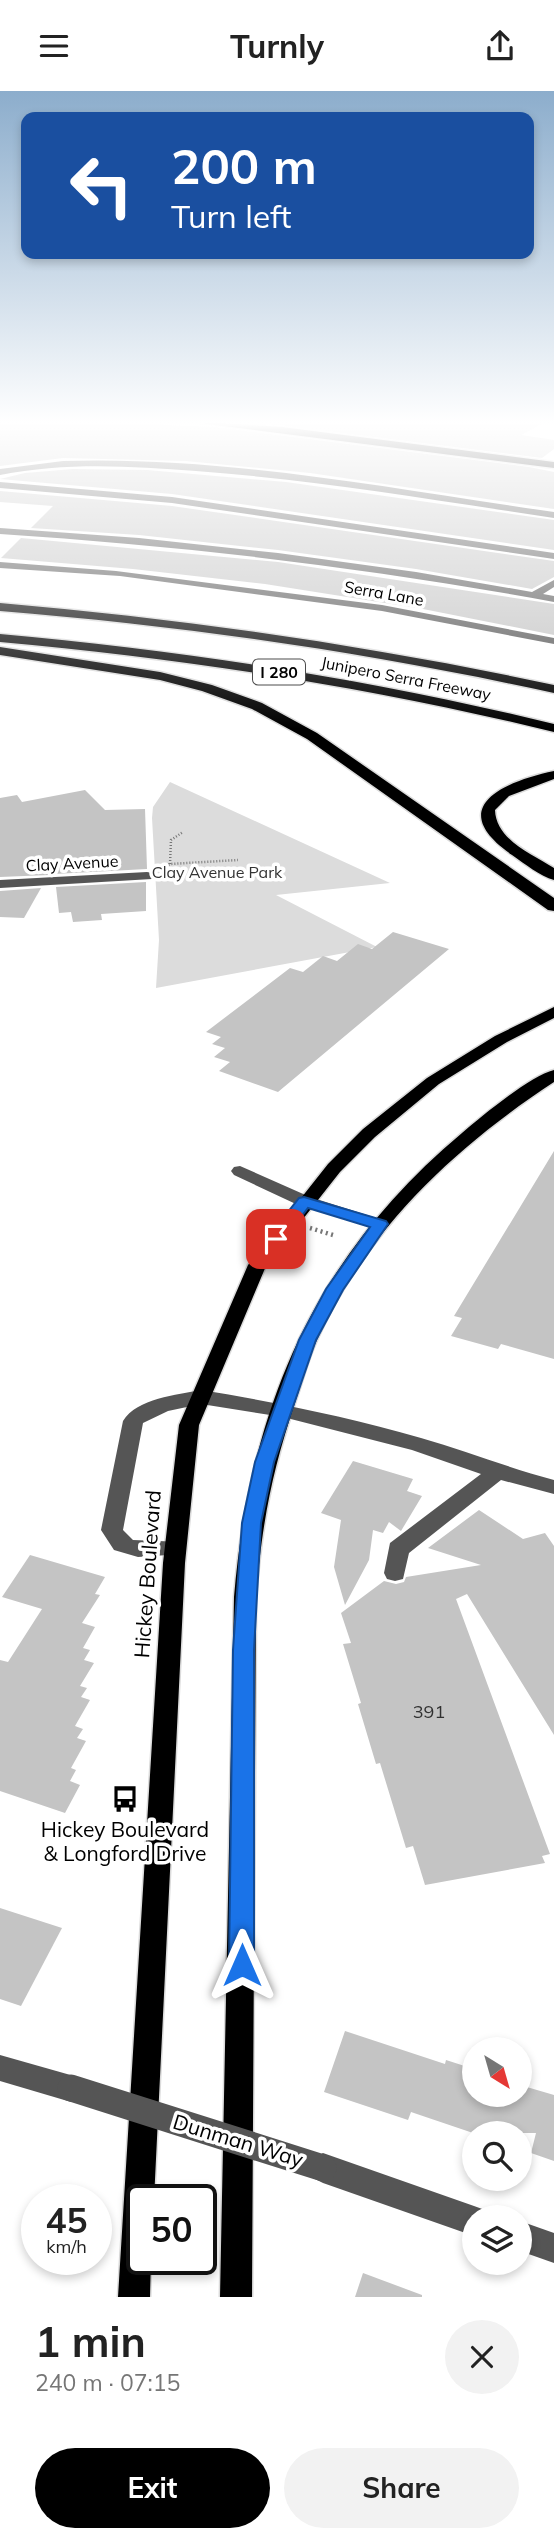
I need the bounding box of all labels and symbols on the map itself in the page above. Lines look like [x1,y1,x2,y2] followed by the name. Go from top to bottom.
[343,576,425,610] street label: Serra Lane
[319,652,493,704] street label: Junipero Serra Freeway
[253,659,305,685] road number: I 280
[25,851,119,875] street label: Clay Avenue
[152,862,283,882] park label: Clay Avenue Park
[246,1209,306,1269] pin
[128,1489,166,1659] street label: Hickey Boulevard
[413,1700,445,1723] house number: 391
[110,1784,140,1814] bus stop icon: Hickey Boulevard & Longford Drive
[41,1816,209,1866] place label: Hickey Boulevard & Longford Drive
[205,1928,279,2002] position arrow
[462,2037,532,2107] north arrow
[170,2108,307,2172] street label: Dunman Way
[126,2184,217,2275] speed limit sign: 50

